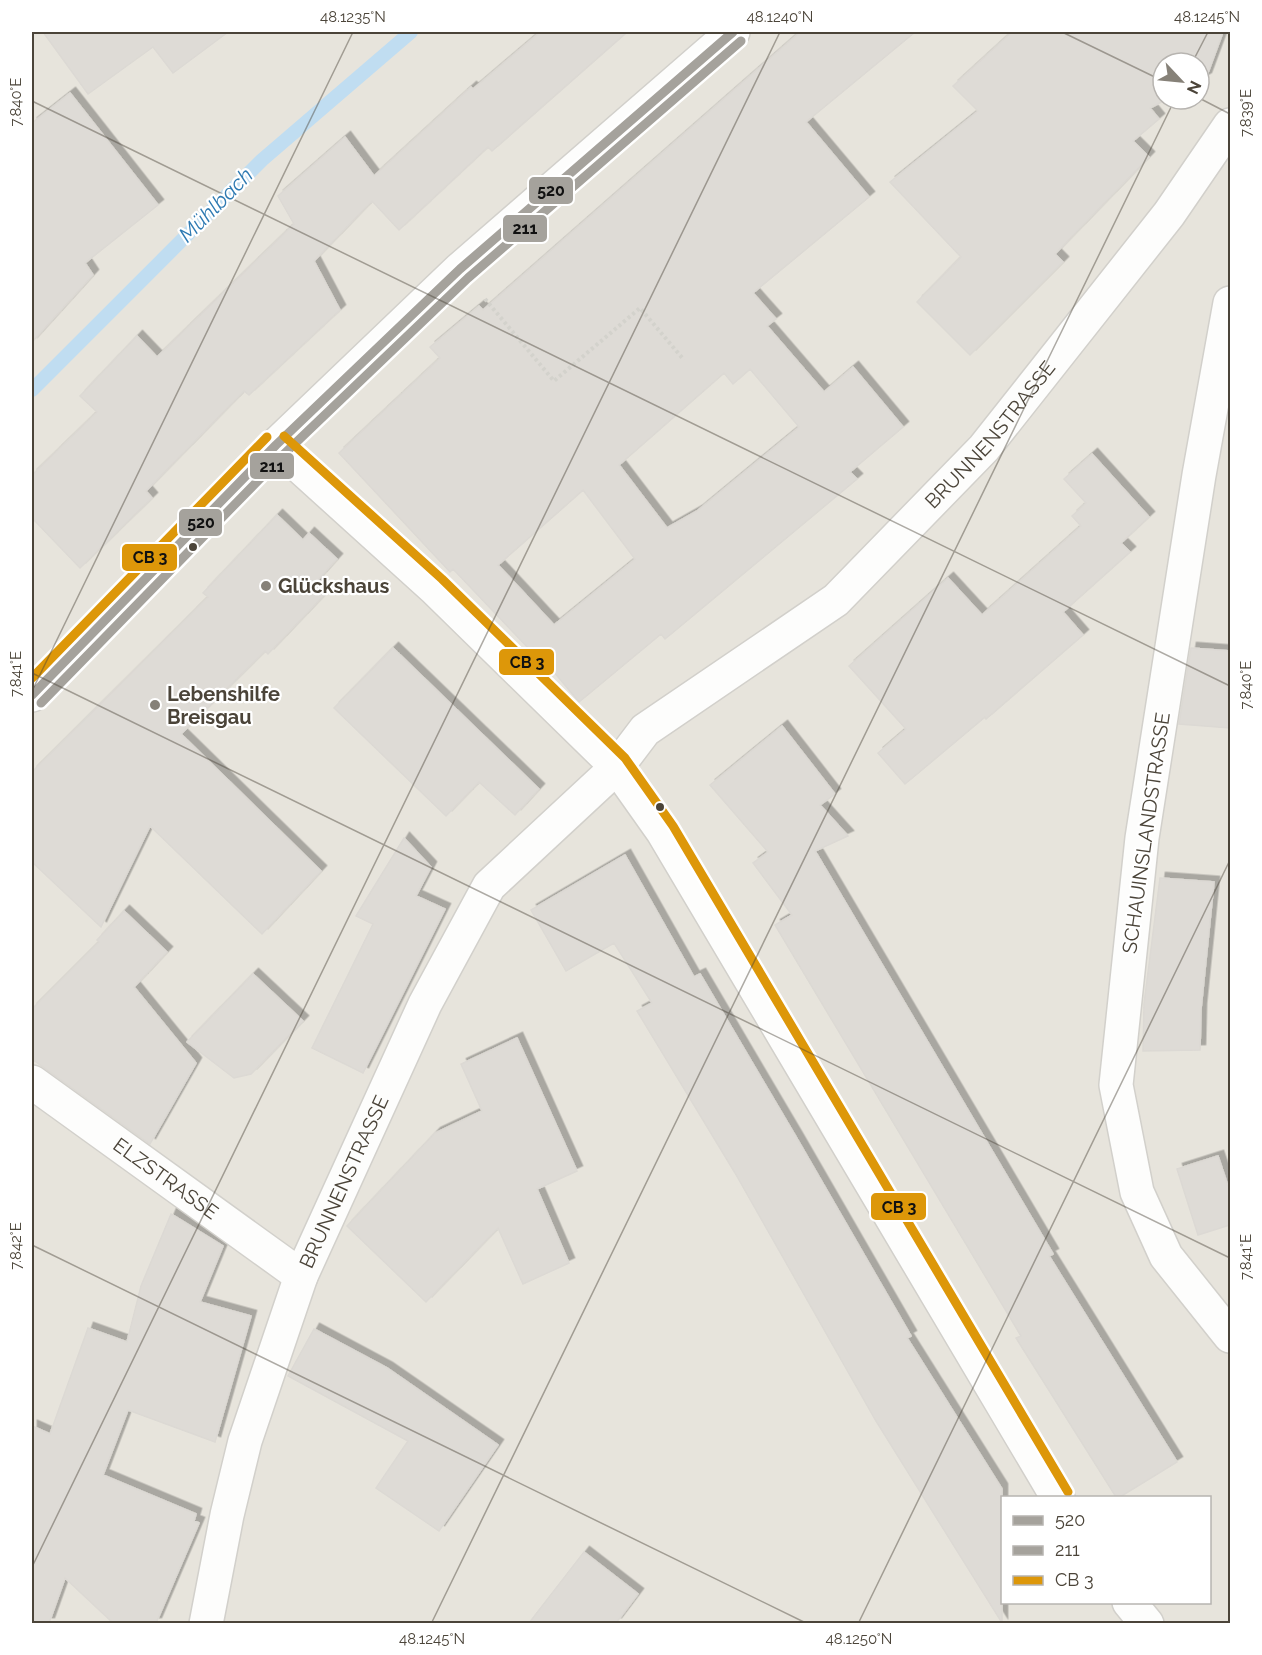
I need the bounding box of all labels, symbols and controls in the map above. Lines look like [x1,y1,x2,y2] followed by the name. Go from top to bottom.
[320,8,386,26] text: 48.1235°N
[747,8,813,26] text: 48.1240°N
[1174,8,1240,26] text: 48.1245°N
[1151,51,1211,111] north arrow
[7,78,25,126] text: 7.840°E
[1183,78,1205,97] text: N
[1237,89,1255,137] text: 7.839°E
[173,162,258,247] water label: Mühlbach
[528,176,574,205] line badge: 520
[537,181,565,200] text: 520
[502,214,548,243] line badge: 211
[513,219,538,238] text: 211
[920,356,1060,513] street label: BRUNNENSTRASSE
[249,452,295,480] line badge: 211
[260,457,285,476] text: 211
[178,508,223,537] line badge: 520
[187,513,215,532] text: 520
[187,541,199,553] unlabelled marker
[121,543,178,572] line badge: CB 3
[133,548,167,567] text: CB 3
[278,574,389,598] place label: Glückshaus
[259,579,273,593] marker: Glückshaus
[498,648,555,676] line badge: CB 3
[7,651,25,697] text: 7.841°E
[510,653,544,672] text: CB 3
[1237,661,1255,709] text: 7.840°E
[167,682,280,729] place label: Lebenshilfe Breisgau
[148,698,162,712] marker: Lebenshilfe Breisgau
[1117,711,1175,955] street label: SCHAUINSLANDSTRASSE
[654,801,666,813] unlabelled marker
[294,1092,394,1272] street label: BRUNNENSTRASSE
[109,1133,223,1224] street label: ELZSTRASSE
[870,1192,927,1221] line badge: CB 3
[882,1198,916,1217] text: CB 3
[7,1222,25,1270] text: 7.842°E
[1237,1234,1255,1280] text: 7.841°E
[1001,1496,1211,1604] legend
[1055,1509,1085,1530] text: 520
[1055,1539,1080,1560] text: 211
[1055,1569,1094,1590] text: CB 3
[399,1630,465,1648] text: 48.1245°N
[826,1630,892,1648] text: 48.1250°N

